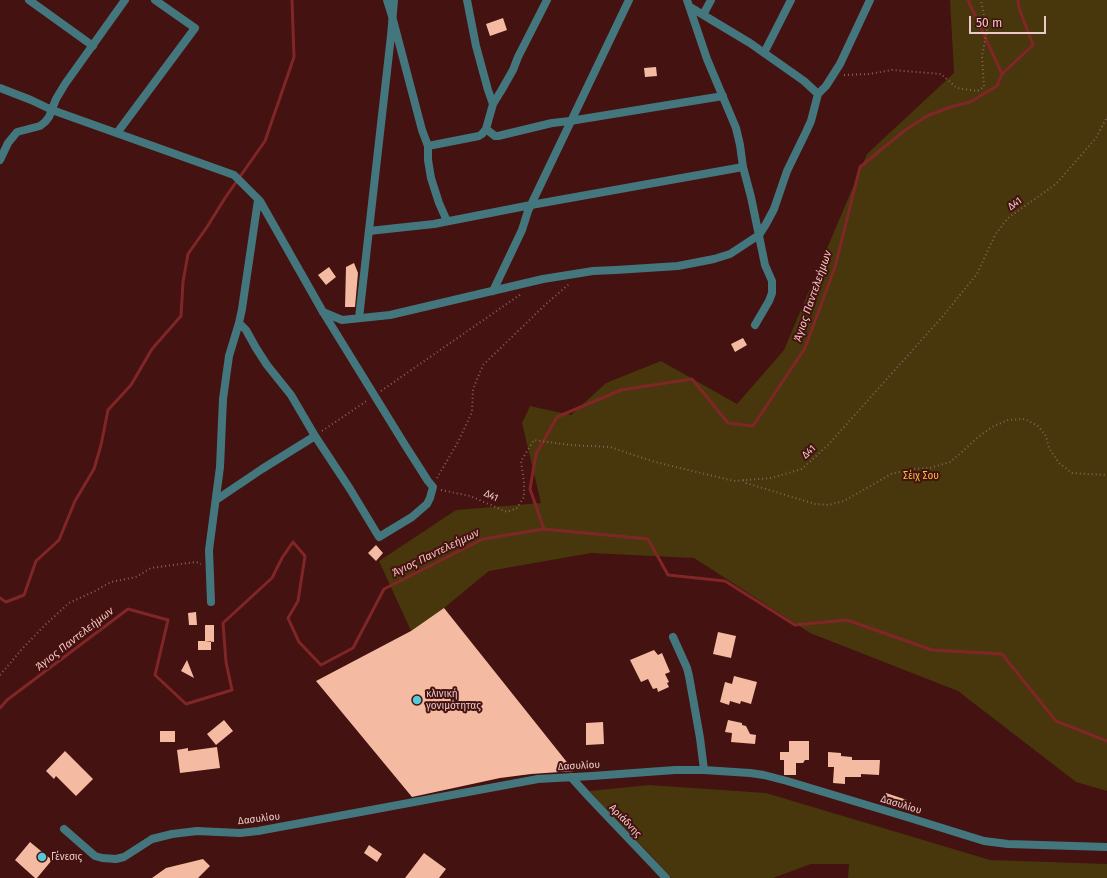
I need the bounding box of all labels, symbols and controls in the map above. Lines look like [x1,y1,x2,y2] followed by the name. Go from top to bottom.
[971,8,1048,34] scale bar
[976,16,1002,30] text: 50 m
[1006,195,1024,213] street label: Δ41
[791,249,835,343] water label: Άγιος Παντελεήμων
[800,443,818,461] street label: Δ41
[903,470,939,482] park label: Σέιχ Σου
[482,488,500,504] street label: Δ41
[390,526,482,580] water label: Άγιος Παντελεήμων
[33,605,117,673] water label: Άγιος Παντελεήμων
[426,688,481,712] place label: κλινική γονιμότητας
[411,694,423,706] marker: κλινική γονιμότητας
[558,759,600,773] street label: Δασυλίου
[879,793,923,817] street label: Δασυλίου
[606,802,644,840] street label: Αριάδνης
[237,810,281,828] street label: Δασυλίου
[36,851,48,863] marker: Γένεσις
[51,851,82,863] place label: Γένεσις

